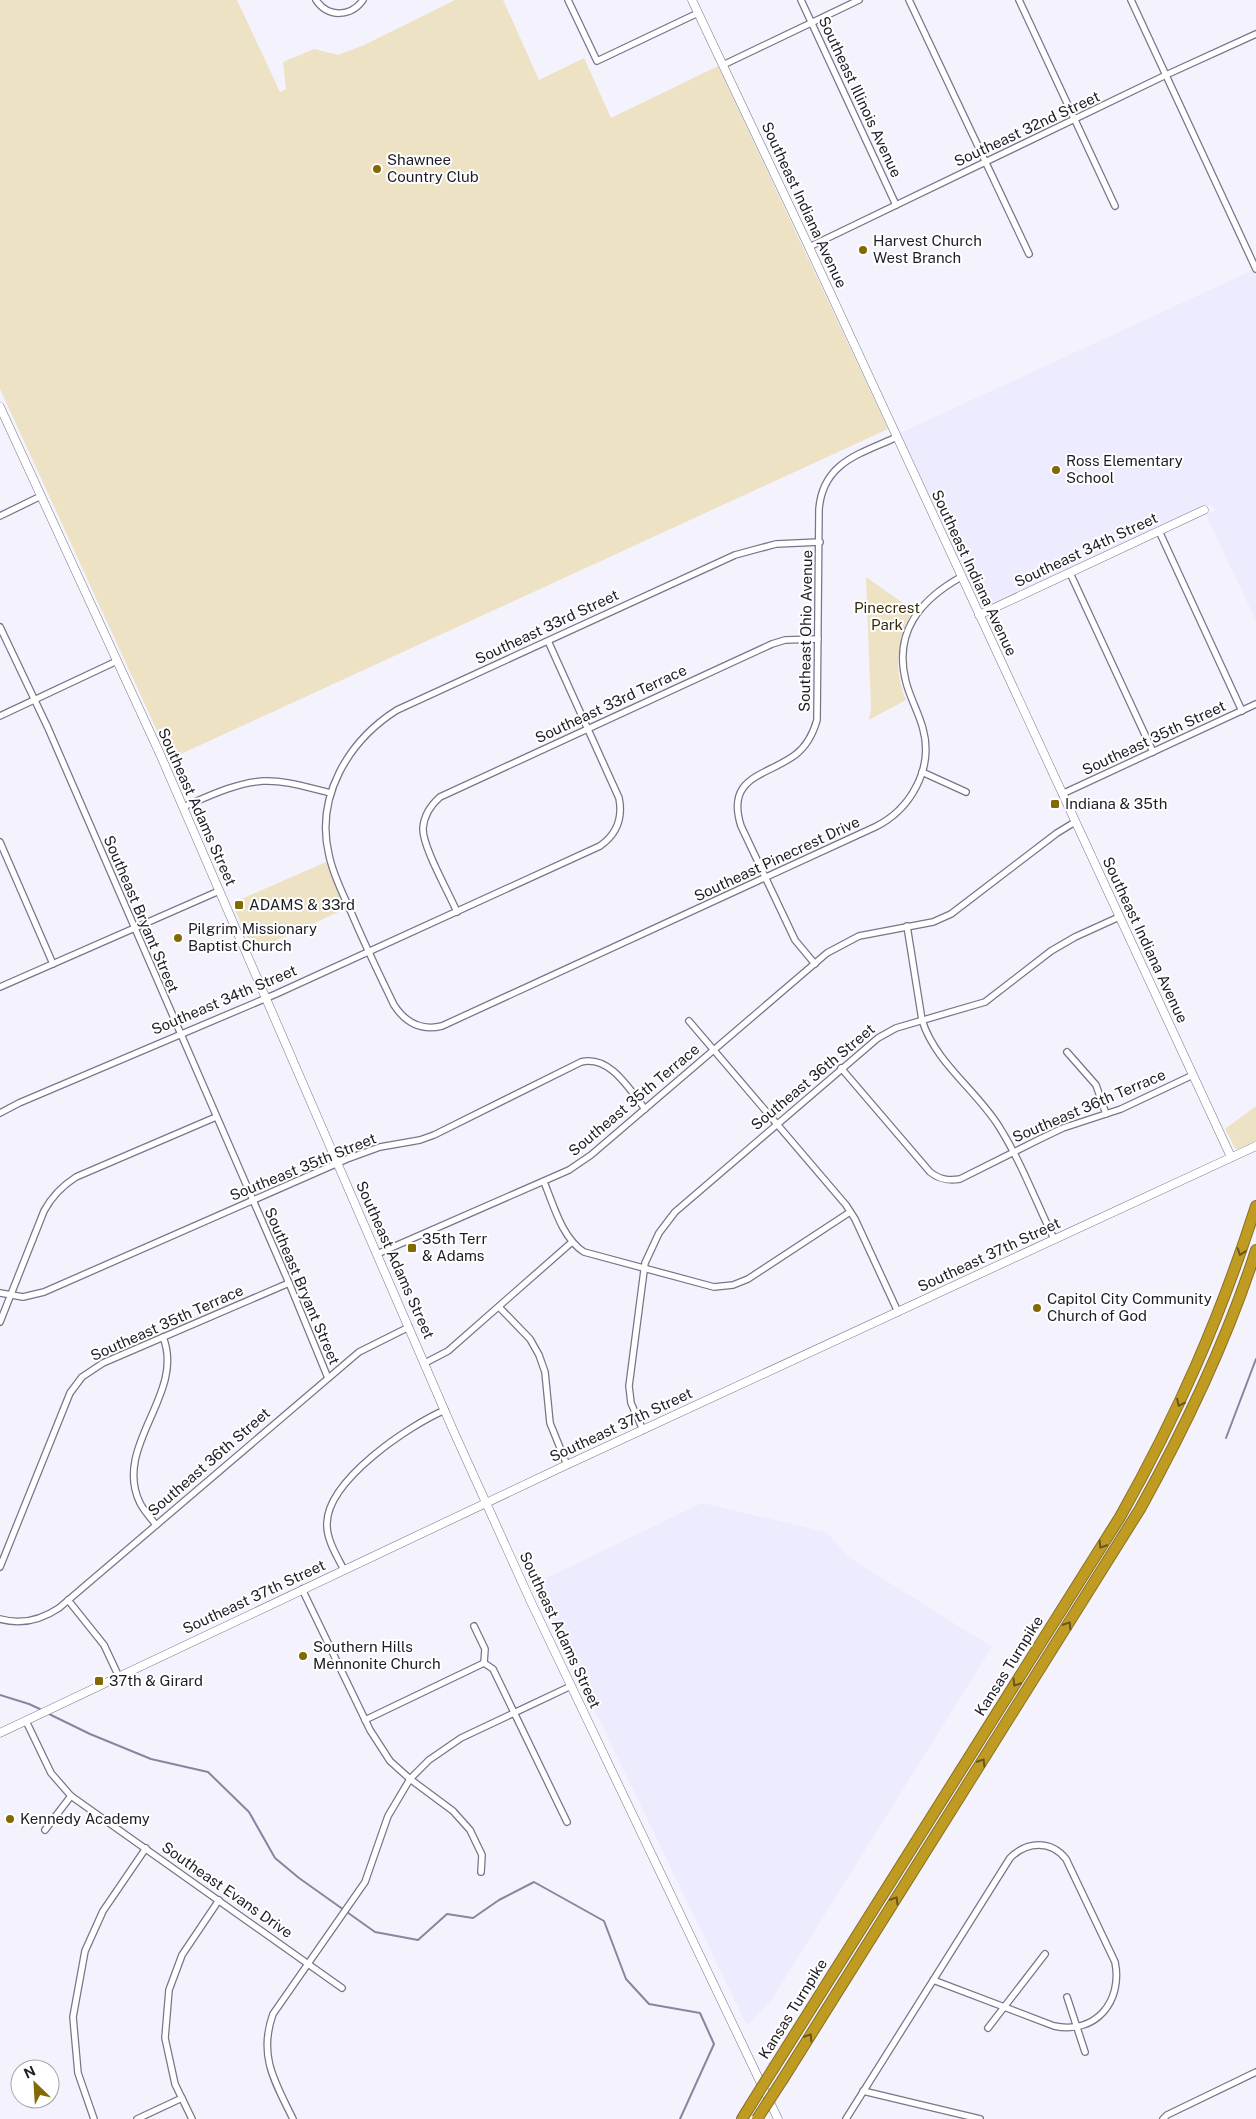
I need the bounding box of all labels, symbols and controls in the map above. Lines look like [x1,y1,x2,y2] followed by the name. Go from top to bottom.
[816,14,905,180] street label: Southeast Illinois Avenue
[951,87,1102,170] street label: Southeast 32nd Street
[758,119,850,291] street label: Southeast Indiana Avenue
[387,151,479,185] place label: Shawnee Country Club
[371,163,383,175] marker: Shawnee Country Club
[873,232,982,266] place label: Harvest Church West Branch
[857,244,869,256] marker: Harvest Church West Branch
[1066,452,1183,486] place label: Ross Elementary School
[1050,464,1062,476] marker: Ross Elementary School
[928,487,1020,659] street label: Southeast Indiana Avenue
[1011,509,1160,590] street label: Southeast 34th Street
[796,550,815,712] street label: Southeast Ohio Avenue
[472,586,621,667] street label: Southeast 33rd Street
[854,599,920,633] park label: Pinecrest Park
[532,661,689,746] street label: Southeast 33rd Terrace
[1079,697,1228,778] street label: Southeast 35th Street
[155,725,240,888] street label: Southeast Adams Street
[1065,795,1167,812] place label: Indiana & 35th
[1049,798,1061,810] marker: Indiana & 35th
[691,813,862,904] street label: Southeast Pinecrest Drive
[101,833,182,995] street label: Southeast Bryant Street
[1099,854,1191,1026] street label: Southeast Indiana Avenue
[249,896,355,913] place label: ADAMS & 33rd
[233,899,245,911] marker: ADAMS & 33rd
[188,920,317,954] place label: Pilgrim Missionary Baptist Church
[172,932,184,944] marker: Pilgrim Missionary Baptist Church
[149,961,299,1038] street label: Southeast 34th Street
[748,1020,878,1133] street label: Southeast 36th Street
[565,1040,702,1159] street label: Southeast 35th Terrace
[1010,1066,1168,1146] street label: Southeast 36th Terrace
[227,1129,379,1204] street label: Southeast 35th Street
[353,1178,438,1341] street label: Southeast Adams Street
[262,1205,343,1367] street label: Southeast Bryant Street
[915,1214,1063,1295] street label: Southeast 37th Street
[422,1230,487,1264] place label: 35th Terr & Adams
[406,1242,418,1254] marker: 35th Terr & Adams
[1237,1248,1247,1256] one-way arrow
[88,1281,246,1364] street label: Southeast 35th Terrace
[1047,1290,1212,1324] place label: Capitol City Community Church of God
[1031,1302,1043,1314] marker: Capitol City Community Church of God
[547,1384,695,1465] street label: Southeast 37th Street
[1176,1398,1186,1407] one-way arrow
[144,1404,273,1519] street label: Southeast 36th Street
[1099,1540,1108,1549] one-way arrow
[517,1549,604,1711] street label: Southeast Adams Street
[180,1556,328,1637] street label: Southeast 37th Street
[971,1613,1046,1719] street label: Kansas Turnpike
[1062,1621,1072,1630] one-way arrow
[313,1638,441,1672] place label: Southern Hills Mennonite Church
[297,1650,309,1662] marker: Southern Hills Mennonite Church
[109,1672,203,1689] place label: 37th & Girard
[93,1675,105,1687] marker: 37th & Girard
[1012,1678,1022,1687] one-way arrow
[975,1758,985,1767] one-way arrow
[20,1810,150,1827] place label: Kennedy Academy
[4,1813,16,1825] marker: Kennedy Academy
[159,1838,296,1941] street label: Southeast Evans Drive
[889,1896,898,1905] one-way arrow
[755,1956,830,2062] street label: Kansas Turnpike
[802,2034,812,2043] one-way arrow
[10,2059,60,2109] north arrow
[21,2063,38,2082] text: N

